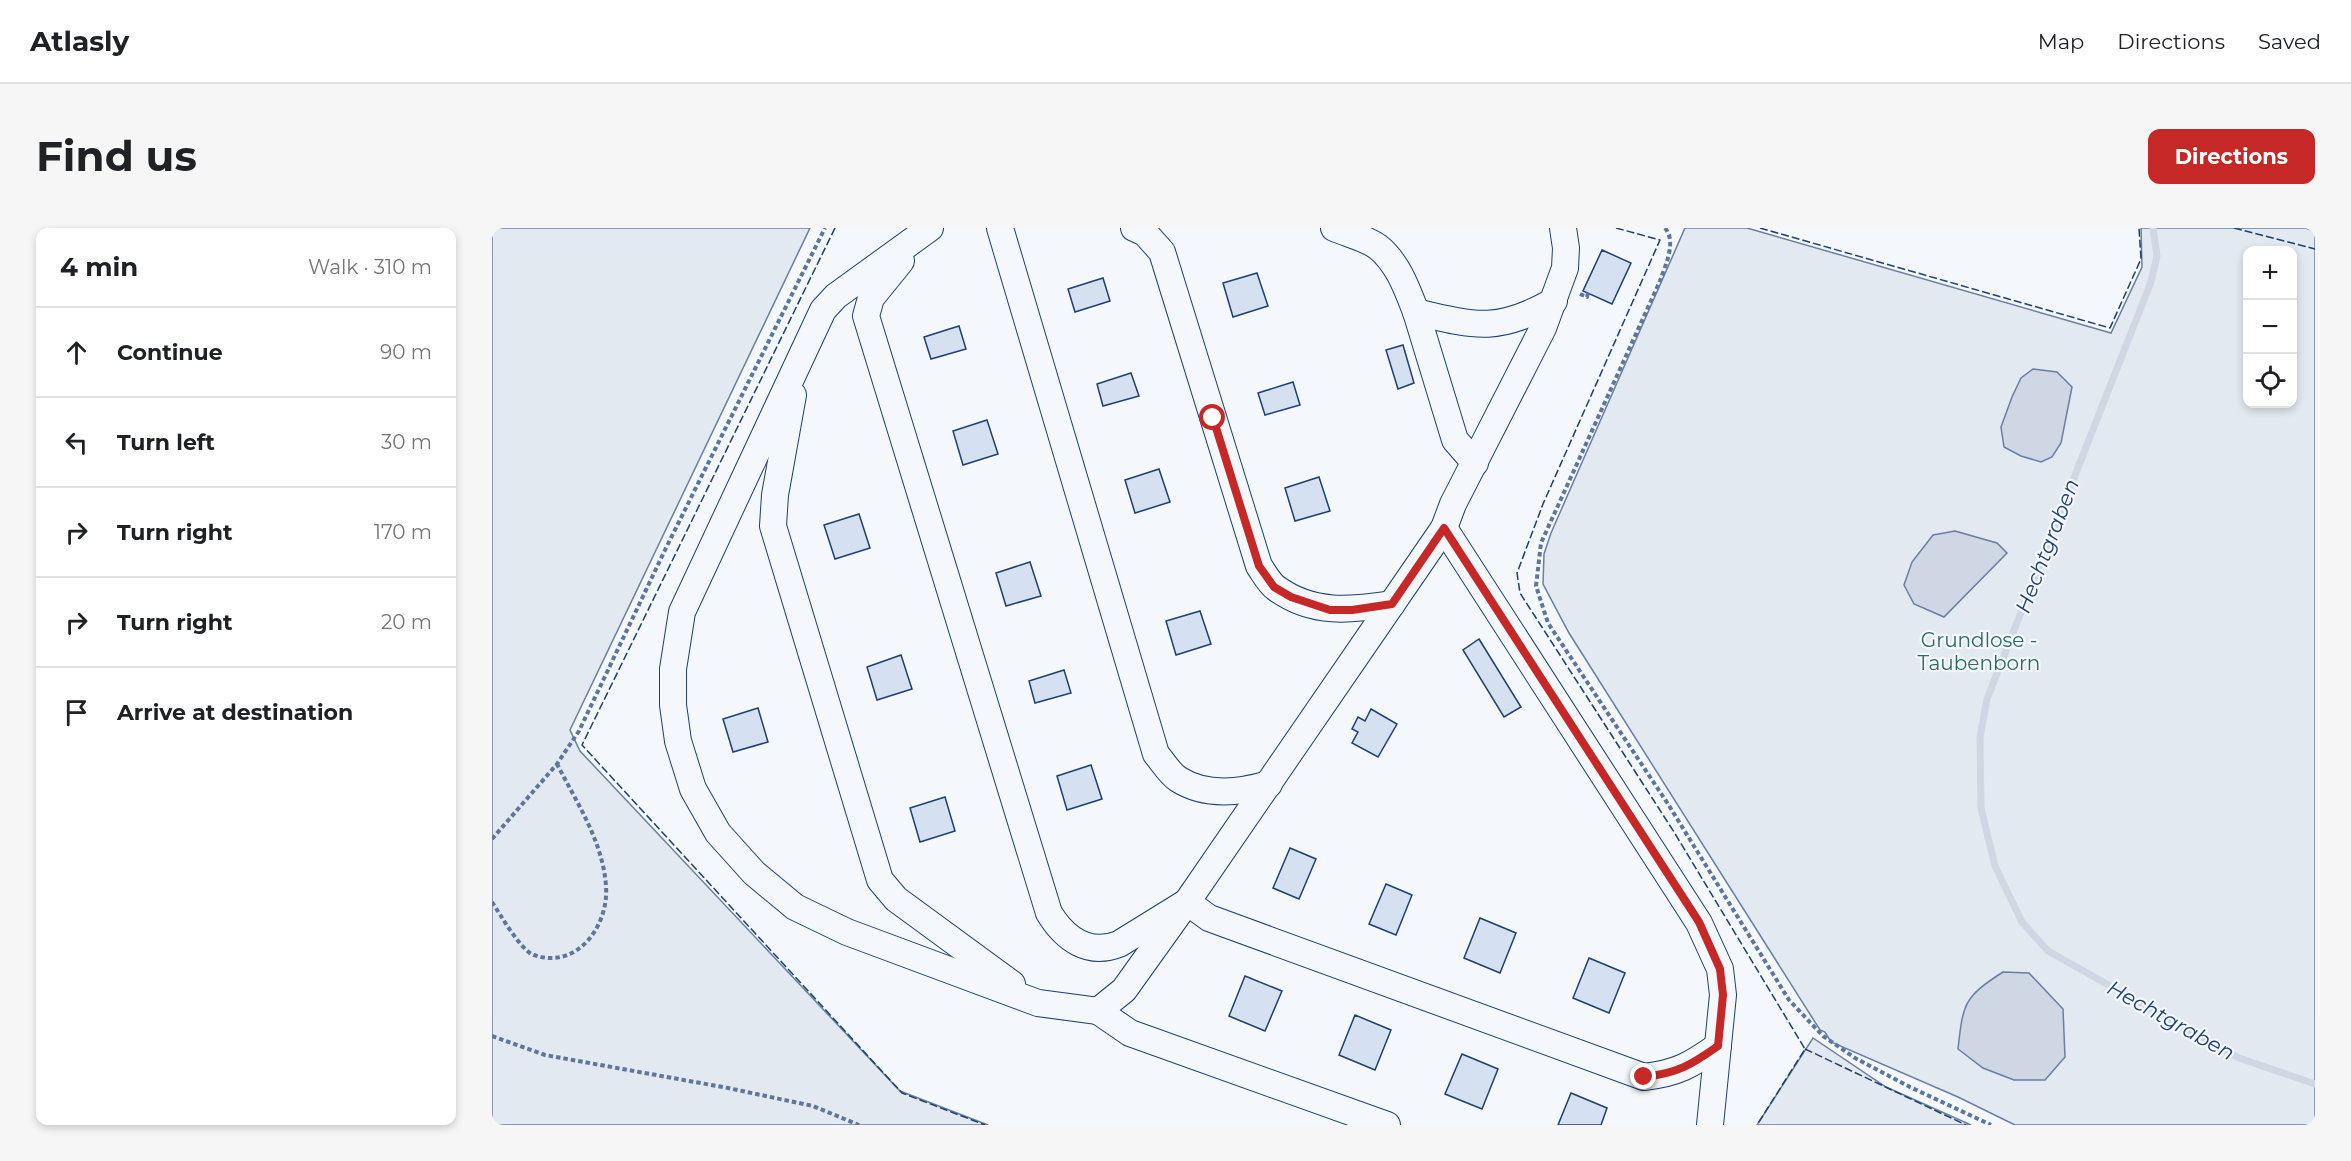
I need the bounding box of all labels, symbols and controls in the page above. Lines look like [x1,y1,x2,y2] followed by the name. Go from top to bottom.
[30,24,129,58] text: Atlasly
[2038,29,2084,54] text: Map
[2117,29,2225,54] text: Directions
[2258,29,2321,54] text: Saved
[2148,129,2315,184] button: Directions
[36,130,197,182] text: Find us
[2243,246,2297,408] map controls
[2243,246,2297,300] button: +
[60,251,138,283] text: 4 min
[308,255,432,279] text: Walk · 310 m
[2243,300,2297,354] button: −
[60,336,93,369] icon: ahead
[117,339,223,366] text: Continue
[380,340,432,364] text: 90 m
[2243,354,2297,408] button: locate
[1199,404,1225,430] route start
[60,426,93,459] icon: left
[117,429,215,456] text: Turn left
[381,430,432,454] text: 30 m
[2010,475,2084,617] water label: Hechtgraben
[60,516,93,549] icon: right
[117,519,232,546] text: Turn right
[374,520,432,544] text: 170 m
[60,606,93,639] icon: right
[117,609,232,636] text: Turn right
[381,610,432,634] text: 20 m
[1918,628,2040,675] park label: Grundlose - Taubenborn
[60,696,93,729] icon: arrive
[117,699,353,726] text: Arrive at destination
[2103,975,2239,1065] water label: Hechtgraben
[1630,1063,1656,1089] route end

